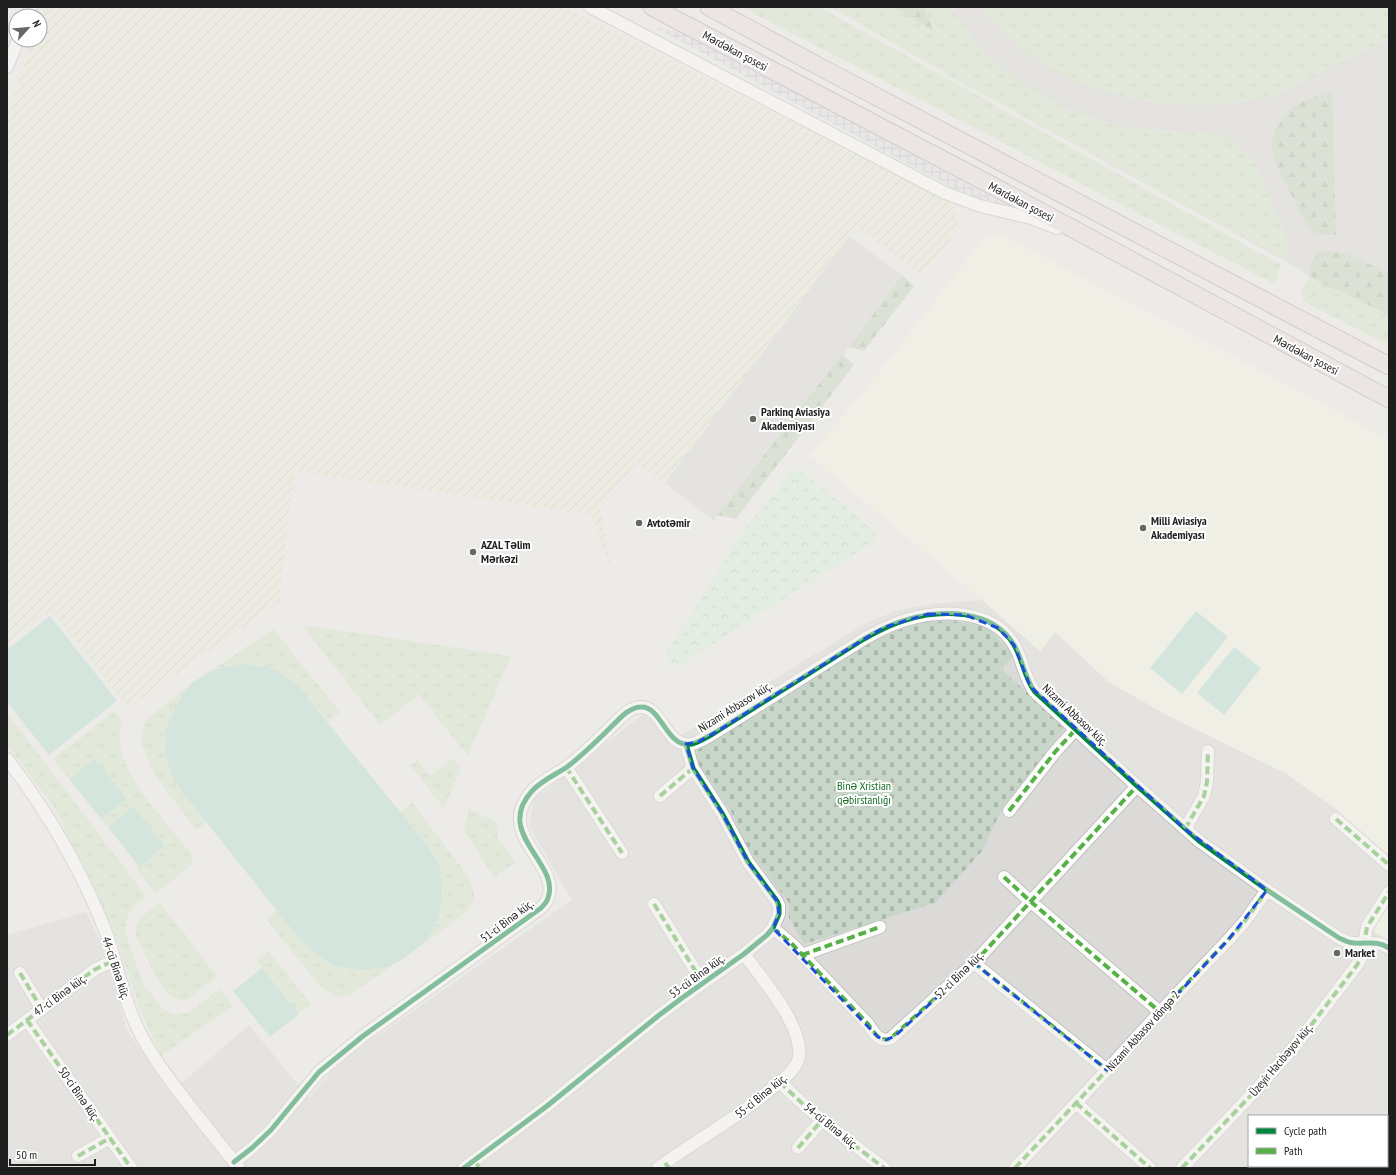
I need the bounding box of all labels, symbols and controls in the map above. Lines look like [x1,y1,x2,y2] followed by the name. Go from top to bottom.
[8,8,48,48] north arrow
[29,18,45,29] text: N
[700,27,770,74] street label: Mərdəkan şosesi
[986,178,1056,225] street label: Mərdəkan şosesi
[1271,331,1341,378] street label: Mərdəkan şosesi
[760,404,830,433] place label: Parkinq Aviasiya Akademiyası
[748,414,758,424] marker: Parkinq Aviasiya Akademiyası
[1150,513,1207,542] place label: Milli Aviasiya Akademiyası
[646,515,691,530] place label: Avtotəmir
[634,518,644,528] marker: Avtotəmir
[1138,523,1148,533] marker: Milli Aviasiya Akademiyası
[480,537,531,566] place label: AZAL Təlim Mərkəzi
[468,547,478,557] marker: AZAL Təlim Mərkəzi
[695,678,774,735] street label: Nizami Abbasov küç.
[1040,681,1111,749] street label: Nizami Abbasov küç.
[837,778,891,807] park label: Binə Xristian qəbirstanlığı
[477,896,536,945] street label: 51-ci Binə küç.
[99,934,134,1001] street label: 44-cü Binə küç.
[1345,945,1375,960] place label: Market
[931,947,986,1002] street label: 52-ci Binə küç.
[1332,948,1342,958] marker: Market
[666,950,728,1001] street label: 53-cü Binə küç.
[30,970,89,1019] street label: 47-ci Binə küç.
[1103,987,1183,1074] street label: Nizami Abbasov döngə 2
[1246,1020,1316,1099] street label: Üzeyir Hacıbəyov küç.
[55,1064,104,1124] street label: 50-ci Binə küç.
[732,1070,790,1121] street label: 55-ci Binə küç.
[801,1099,861,1152] street label: 54-cü Binə küç.
[1248,1115,1388,1167] legend
[1284,1123,1327,1138] text: Cycle path
[10,1141,95,1167] scale bar
[1284,1143,1302,1158] text: Path
[16,1147,37,1162] text: 50 m

